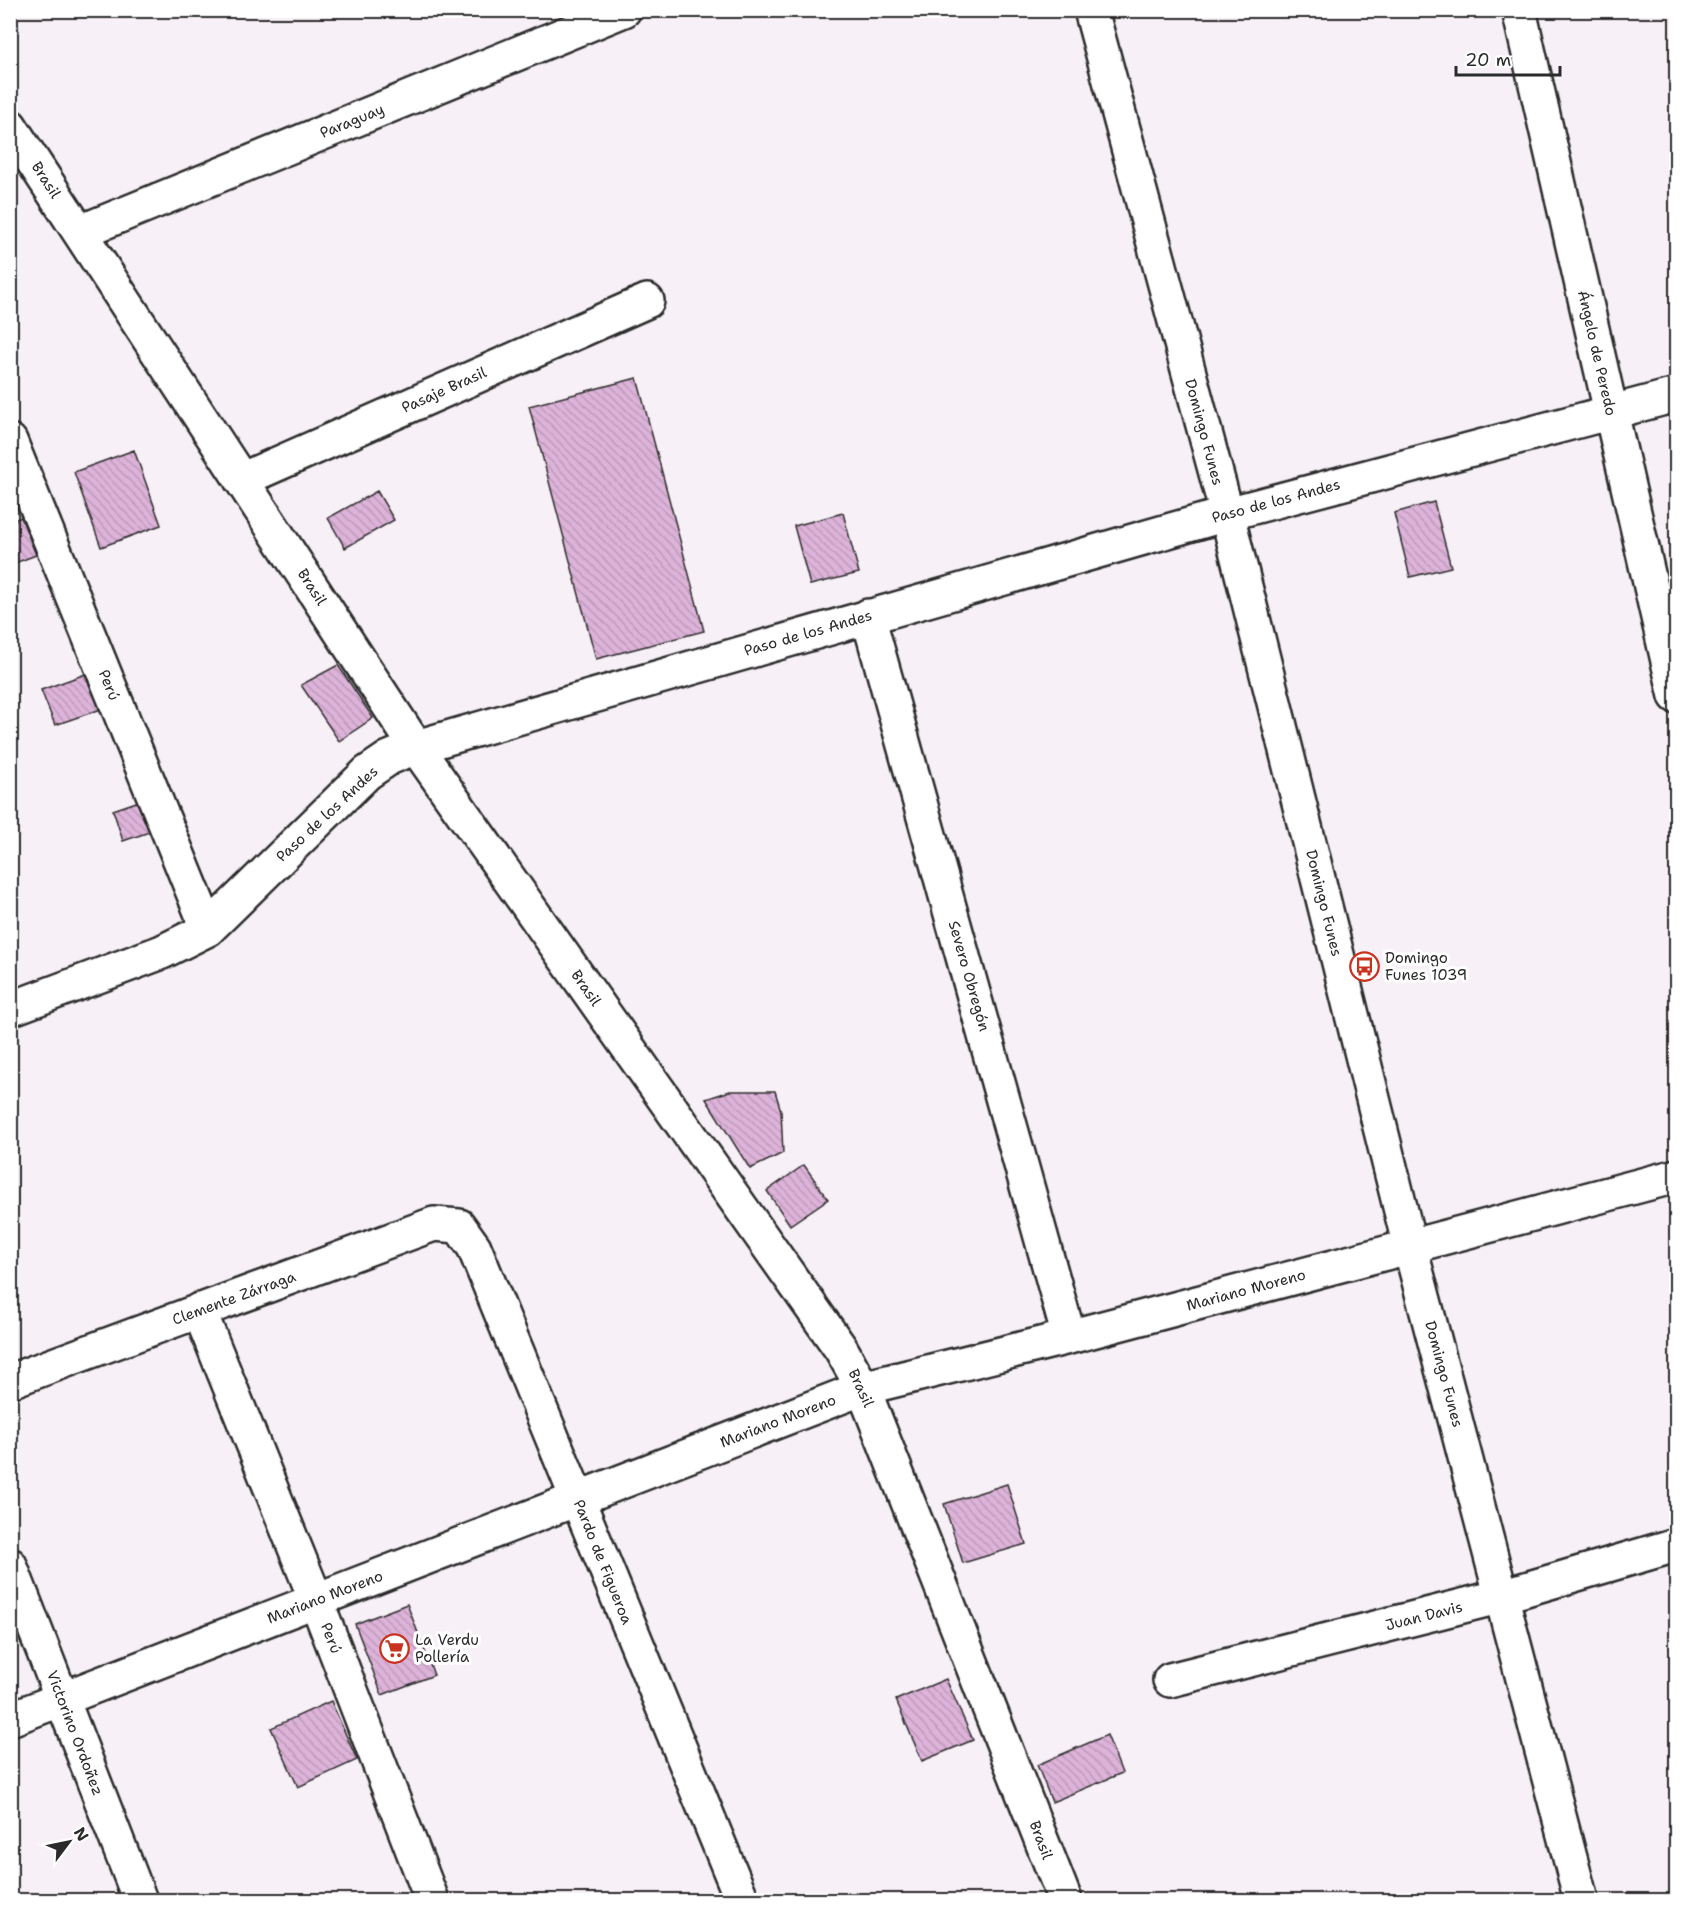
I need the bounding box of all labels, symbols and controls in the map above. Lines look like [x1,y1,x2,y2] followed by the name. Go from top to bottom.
[1456,39,1560,77] scale bar
[1465,48,1511,72] text: 20 m
[317,99,387,143] street label: Paraguay
[27,158,66,203] street label: Brasil
[1573,288,1622,418] street label: Ángelo de Peredo
[398,362,490,418] street label: Pasaje Brasil
[1180,377,1228,487] street label: Domingo Funes
[1209,474,1343,528] street label: Paso de los Andes
[293,565,332,610] street label: Brasil
[742,605,874,661] street label: Paso de los Andes
[94,667,124,703] street label: Perú
[272,762,382,866] street label: Paso de los Andes
[1301,848,1347,958] street label: Domingo Funes
[944,918,994,1034] street label: Severo Obregón
[1385,948,1467,985] place label: Domingo Funes 1039
[1348,951,1380,983] bus stop icon: Domingo Funes 1039
[566,966,606,1010] street label: Brasil
[1184,1264,1308,1316] street label: Mariano Moreno
[169,1266,299,1330] street label: Clemente Zárraga
[1420,1319,1468,1429] street label: Domingo Funes
[843,1366,879,1411] street label: Brasil
[717,1390,839,1452] street label: Mariano Moreno
[569,1497,637,1628] street label: Pardo de Figueroa
[264,1566,386,1628] street label: Mariano Moreno
[1383,1597,1465,1635] street label: Juan Davis
[316,1620,346,1656] street label: Perú
[415,1630,479,1667] place label: La Verdu Pollería
[378,1633,410,1665] supermarket icon: La Verdu Pollería
[42,1668,108,1798] street label: Victorino Ordoñez
[39,1812,99,1872] north arrow
[1025,1818,1058,1863] street label: Brasil
[69,1823,94,1845] text: N

